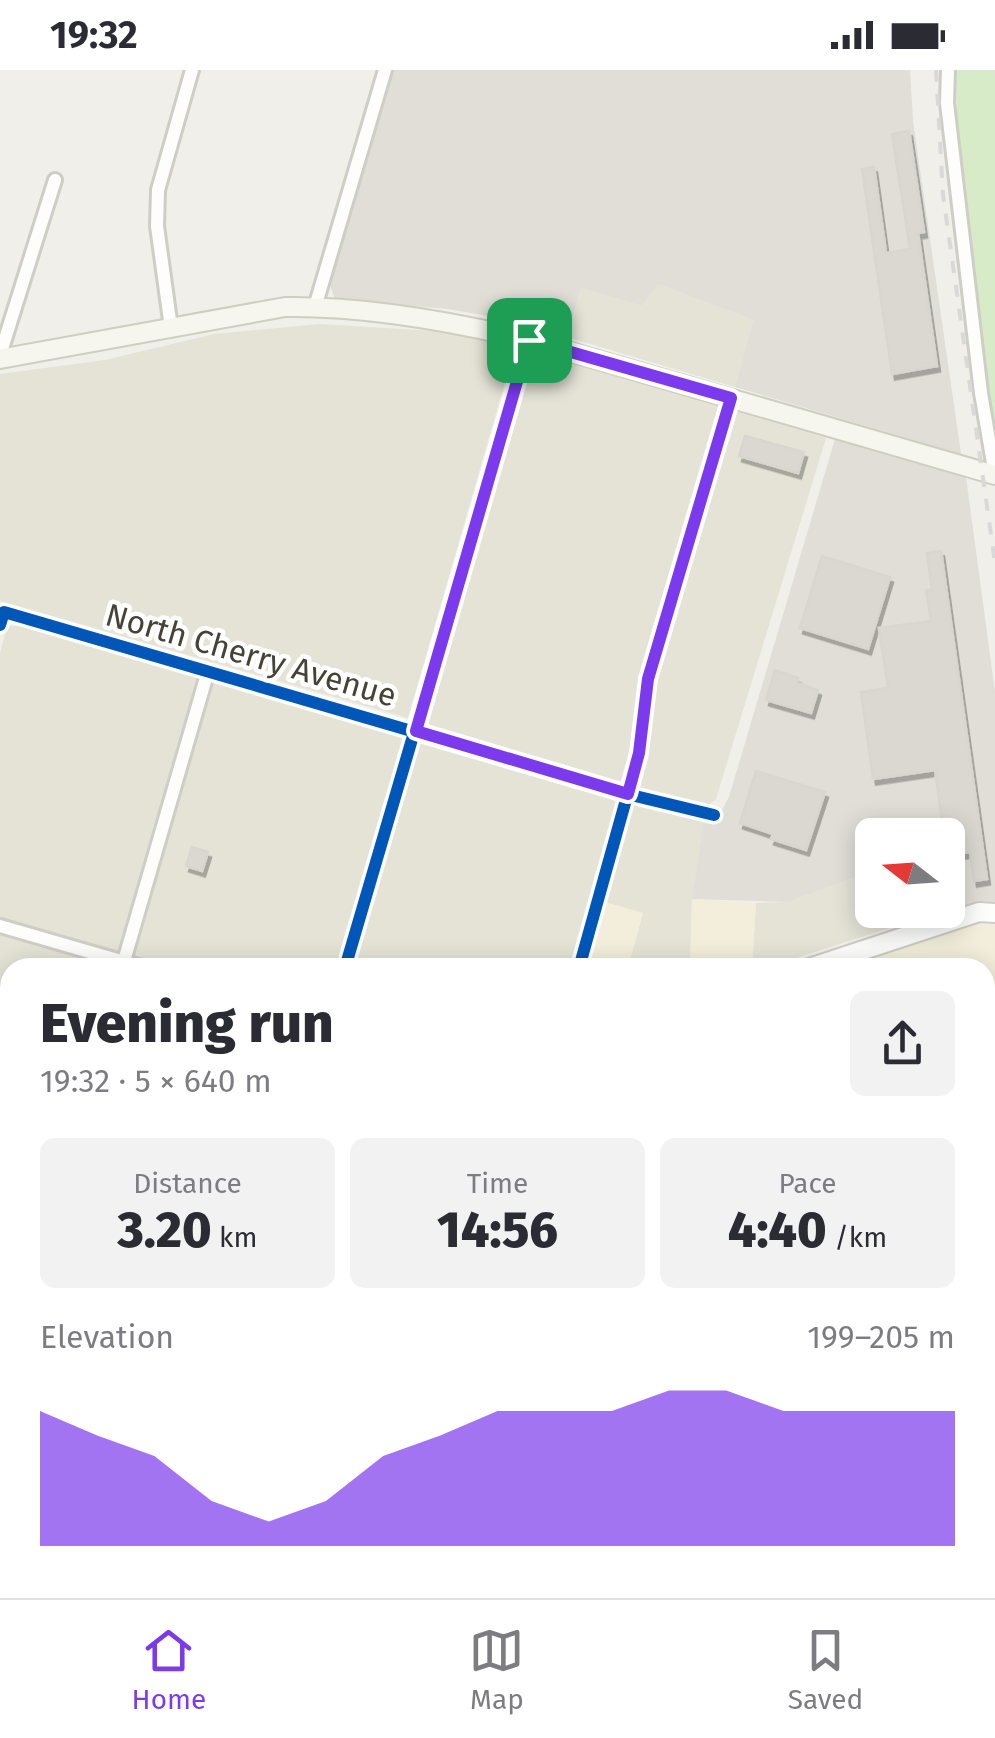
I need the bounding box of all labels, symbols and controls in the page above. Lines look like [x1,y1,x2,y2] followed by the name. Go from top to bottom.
[50,12,138,58] text: 19:32
[487,298,572,383] pin
[502,313,557,368] icon: arrive
[101,595,401,715] street label: North Cherry Avenue
[855,818,965,928] north arrow
[855,818,965,928] map controls
[40,991,334,1057] text: Evening run
[850,991,955,1096] button: share
[40,1062,272,1100] text: 19:32 · 5 × 640 m
[133,1167,242,1200] text: Distance
[467,1167,528,1200] text: Time
[778,1167,837,1200] text: Pace
[118,1200,212,1260] text: 3.20
[437,1200,558,1260] text: 14:56
[728,1200,827,1260] text: 4:40
[212,1221,257,1254] text: km
[827,1221,887,1254] text: /km
[40,1318,174,1356] text: Elevation
[807,1318,955,1356] text: 199–205 m
[132,1623,206,1716] tab: Home
[469,1623,524,1716] tab: Map
[788,1623,863,1716] tab: Saved

